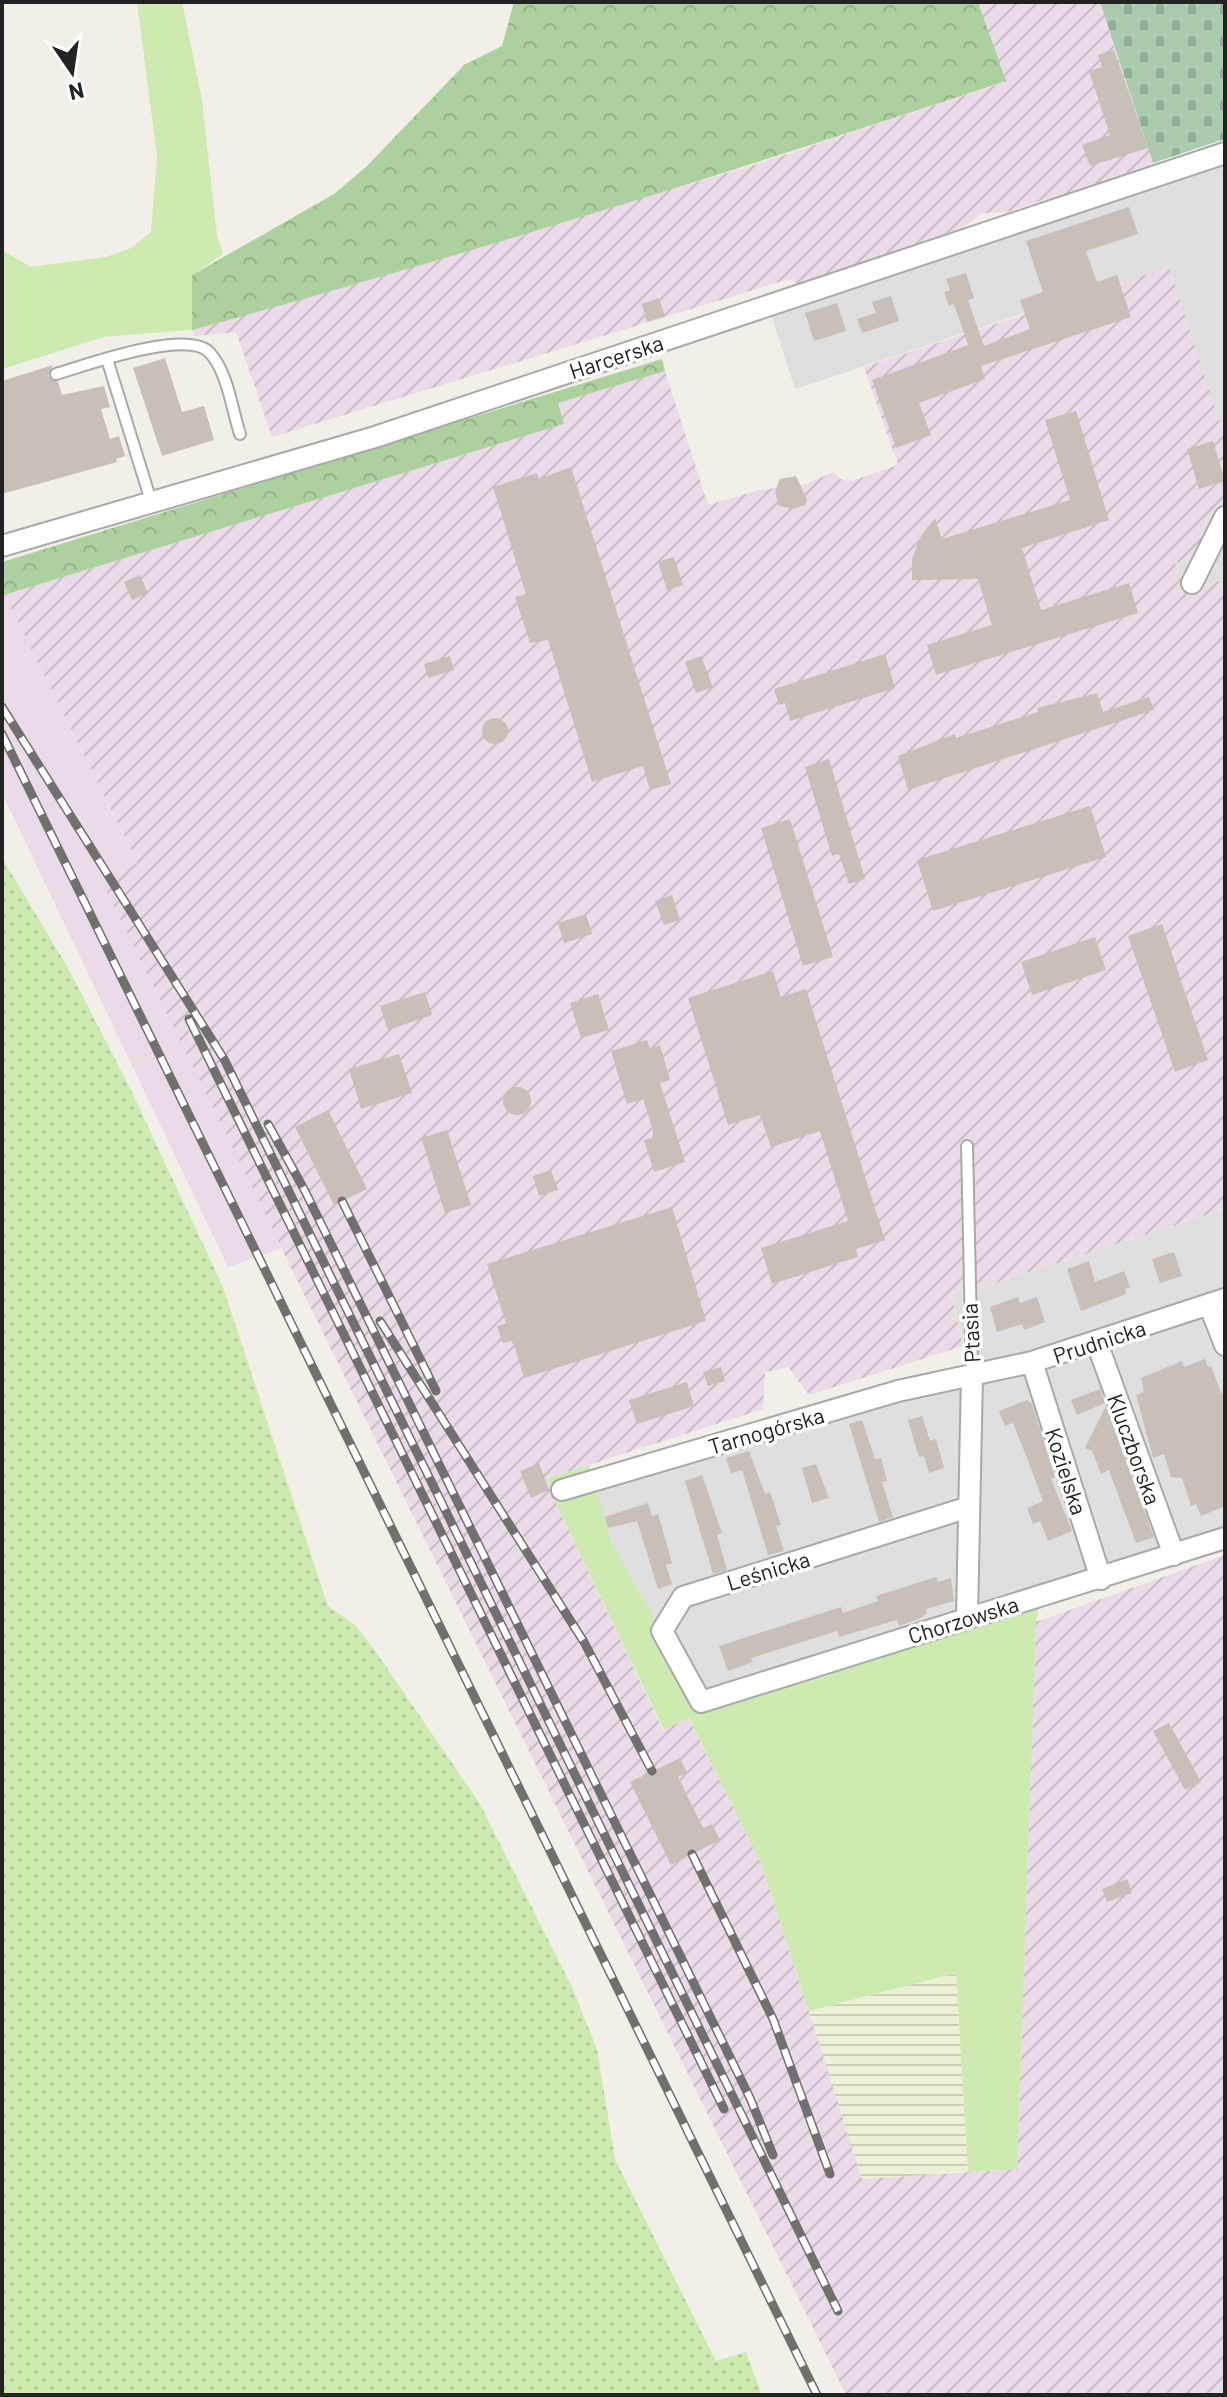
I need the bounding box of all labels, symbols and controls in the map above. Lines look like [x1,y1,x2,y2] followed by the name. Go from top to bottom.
[32,32,112,112] north arrow
[67,78,87,107] text: N
[566,329,666,383] street label: Harcerska
[955,1303,985,1363] street label: Ptasia
[1049,1314,1149,1368] street label: Prudnicka
[1103,1390,1167,1508] street label: Kluczborska
[705,1401,827,1459] street label: Tarnogórska
[1041,1424,1093,1518] street label: Kozielska
[723,1545,813,1595] street label: Leśnicka
[905,1590,1021,1648] street label: Chorzowska

